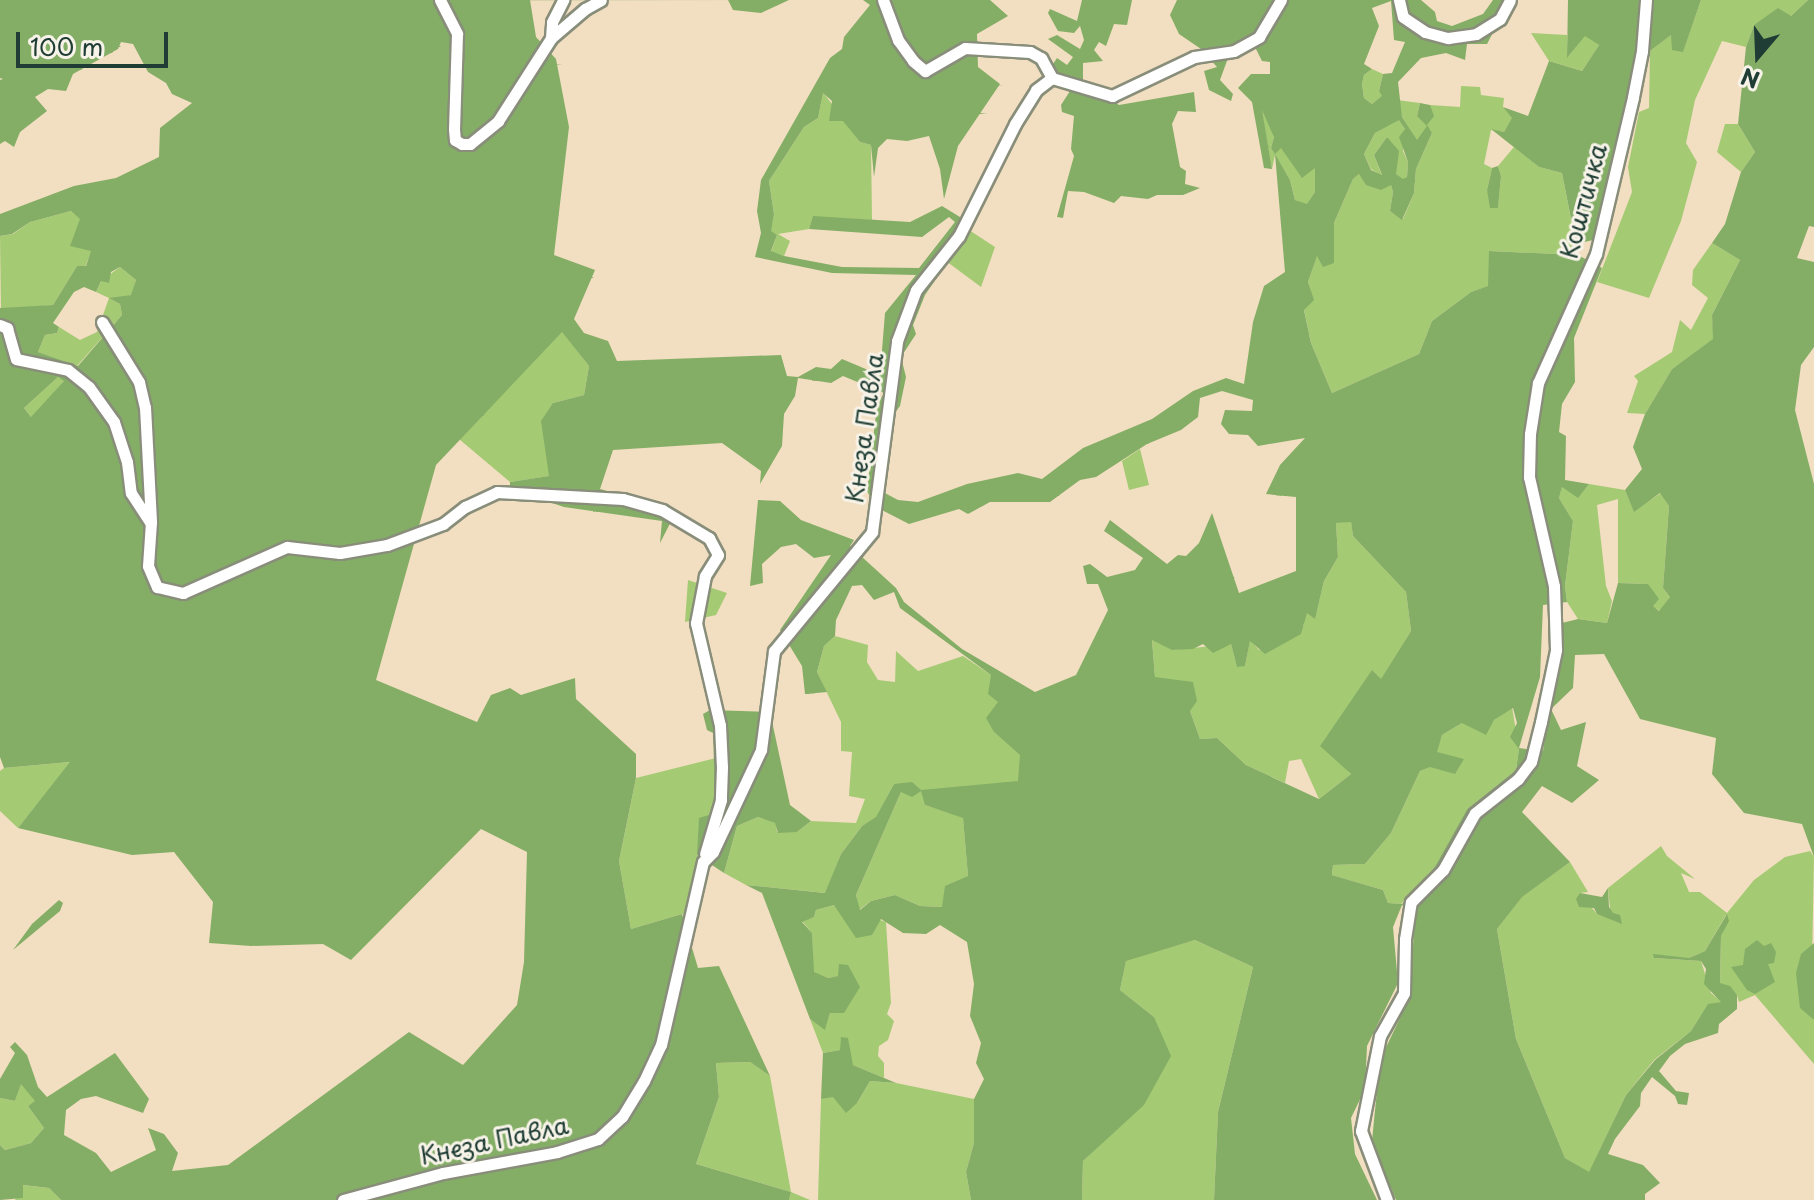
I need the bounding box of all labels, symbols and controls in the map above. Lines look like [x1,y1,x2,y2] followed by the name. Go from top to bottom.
[20,16,172,66] scale bar
[1718,16,1798,96] north arrow
[30,28,103,64] text: 100 m
[1736,61,1764,98] text: N
[1554,140,1612,262] street label: Коштичка
[839,351,889,505] street label: Кнеза Павла
[417,1110,571,1170] street label: Кнеза Павла

